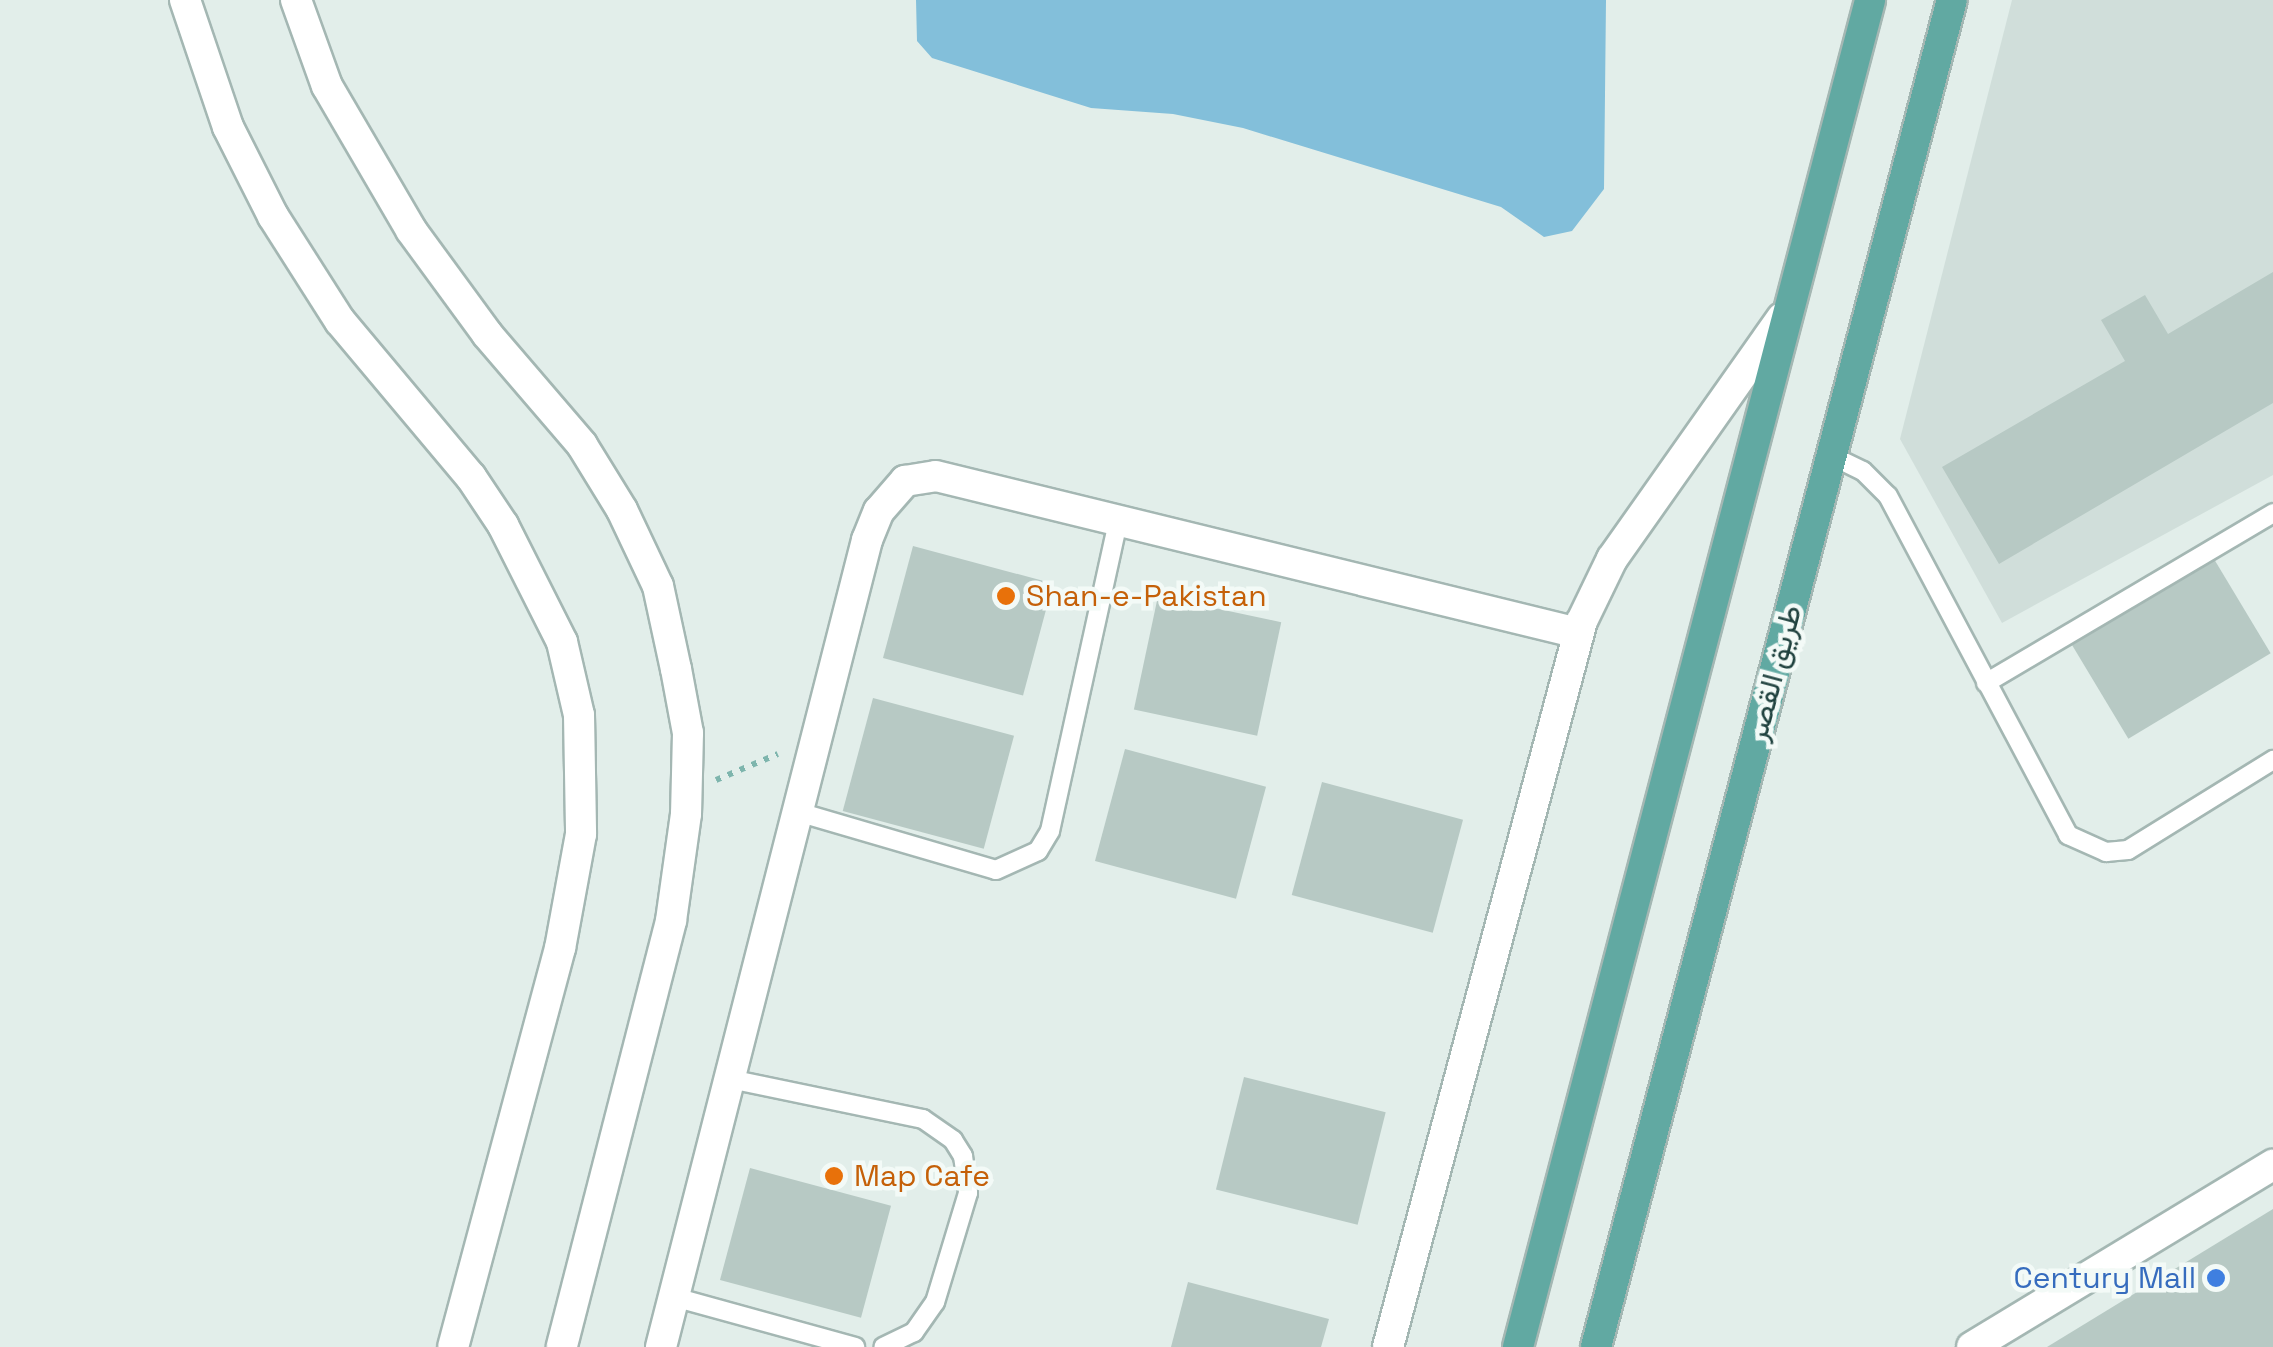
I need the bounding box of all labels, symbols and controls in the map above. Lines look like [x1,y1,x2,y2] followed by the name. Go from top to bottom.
[1026,578,1267,614] place label: Shan-e-Pakistan
[995,585,1017,607] marker: Shan-e-Pakistan
[1739,601,1809,745] street label: طريق القصر
[854,1158,990,1194] place label: Map Cafe
[823,1165,845,1187] marker: Map Cafe
[2014,1260,2196,1296] place label: Century Mall
[2205,1267,2227,1289] marker: Century Mall

